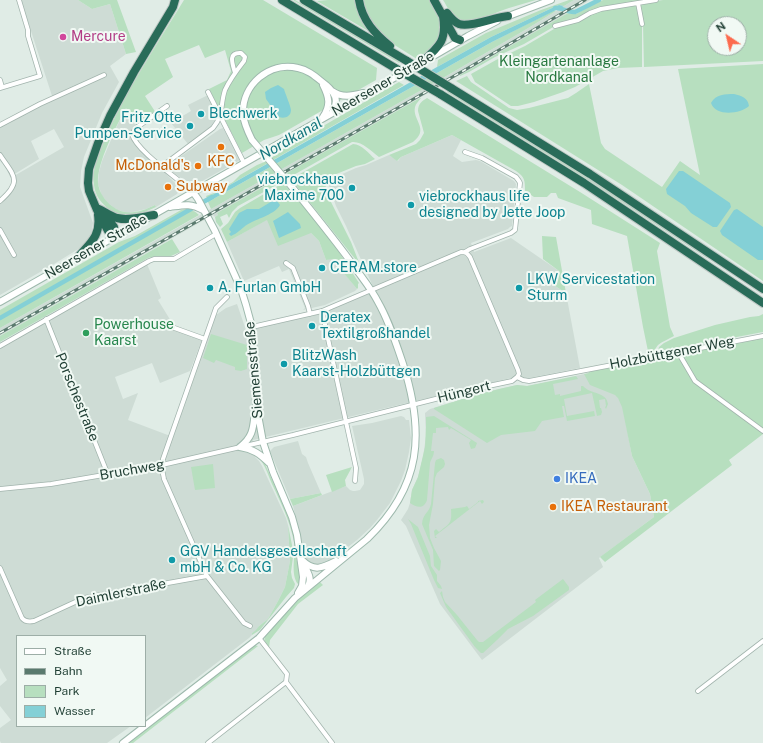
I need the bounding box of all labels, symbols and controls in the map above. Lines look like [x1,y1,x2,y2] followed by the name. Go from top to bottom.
[707,16,747,56] north arrow
[714,20,728,34] text: N
[71,29,126,45] place label: Mercure
[58,32,68,42] marker: Mercure
[329,48,437,120] street label: Neersener Straße
[499,54,619,86] park label: Kleingartenanlage Nordkanal
[209,106,278,122] place label: Blechwerk
[196,109,206,119] marker: Blechwerk
[74,110,182,142] place label: Fritz Otte Pumpen-Service
[256,114,326,164] water label: Nordkanal
[185,121,195,131] marker: Fritz Otte Pumpen-Service
[216,142,226,152] marker: KFC
[207,154,235,170] place label: KFC
[115,158,190,174] place label: McDonald's
[193,161,203,171] marker: McDonald's
[258,172,344,204] place label: viebrockhaus Maxime 700
[176,179,228,195] place label: Subway
[163,182,173,192] marker: Subway
[347,183,357,193] marker: viebrockhaus Maxime 700
[419,189,565,222] place label: viebrockhaus life designed by Jette Joop
[406,200,416,210] marker: viebrockhaus life designed by Jette Joop
[42,211,150,283] street label: Neersener Straße
[330,260,417,276] place label: CERAM.store
[317,263,327,273] marker: CERAM.store
[527,272,655,304] place label: LKW Servicestation Sturm
[218,280,321,296] place label: A. Furlan GmbH
[205,283,215,293] marker: A. Furlan GmbH
[514,283,524,293] marker: LKW Servicestation Sturm
[320,310,430,342] place label: Deratex Textilgroßhandel
[94,317,174,350] place label: Powerhouse Kaarst
[241,321,267,419] street label: Siemensstraße
[307,321,317,331] marker: Deratex Textilgroßhandel
[81,328,91,338] marker: Powerhouse Kaarst
[608,333,736,373] street label: Holzbüttgener Weg
[292,348,421,380] place label: BlitzWash Kaarst-Holzbüttgen
[52,350,102,444] street label: Porschestraße
[279,359,289,369] marker: BlitzWash Kaarst-Holzbüttgen
[436,377,492,407] street label: Hüngert
[98,456,166,484] street label: Bruchweg
[565,471,597,487] place label: IKEA
[552,474,562,484] marker: IKEA
[561,499,668,515] place label: IKEA Restaurant
[548,502,558,512] marker: IKEA Restaurant
[180,544,347,576] place label: GGV Handelsgesellschaft mbH & Co. KG
[167,555,177,565] marker: GGV Handelsgesellschaft mbH & Co. KG
[74,575,168,611] street label: Daimlerstraße
[16,635,146,727] legend
[54,644,91,658] text: Straße
[54,664,83,678] text: Bahn
[54,684,80,698] text: Park
[54,704,95,718] text: Wasser

